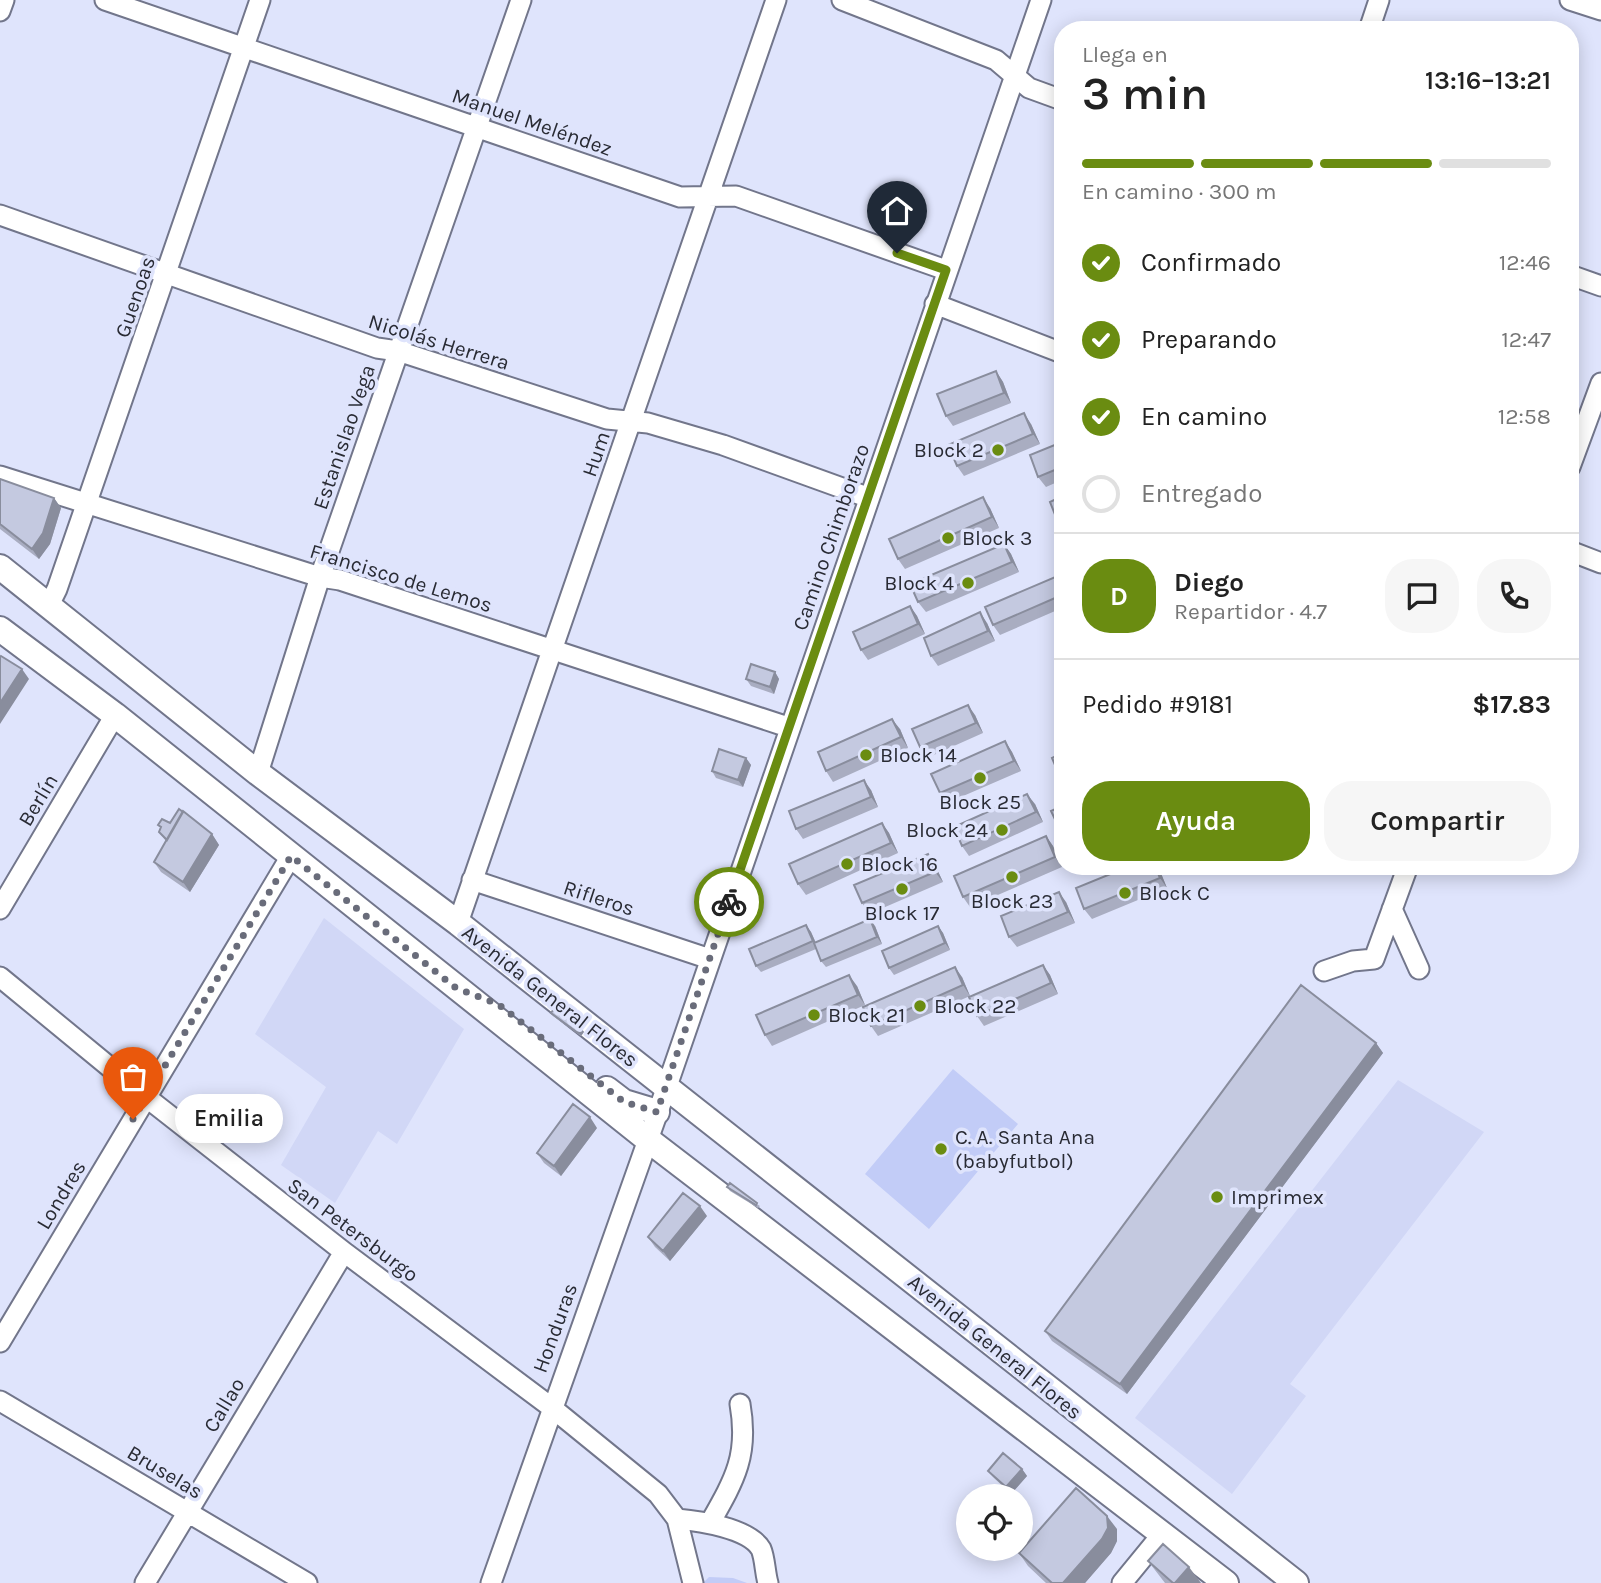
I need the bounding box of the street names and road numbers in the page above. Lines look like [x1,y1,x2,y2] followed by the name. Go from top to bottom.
[449,83,615,161] street label: Manuel Meléndez
[110,253,160,341] street label: Guenoas
[366,309,512,375] street label: Nicolás Herrera
[308,361,380,513] street label: Estanislao Vega
[577,428,615,480] street label: Hum
[788,441,874,633] street label: Camino Chimborazo
[307,539,495,617] street label: Francisco de Lemos
[13,770,63,830] street label: Berlín
[561,875,637,921] street label: Rifleros
[457,920,643,1072] street label: Avenida General Flores
[31,1156,91,1234] street label: Londres
[283,1173,423,1287] street label: San Petersburgo
[903,1270,1087,1424] street label: Avenida General Flores
[528,1280,582,1376] street label: Honduras
[198,1373,250,1437] street label: Callao
[123,1440,207,1504] street label: Bruselas

